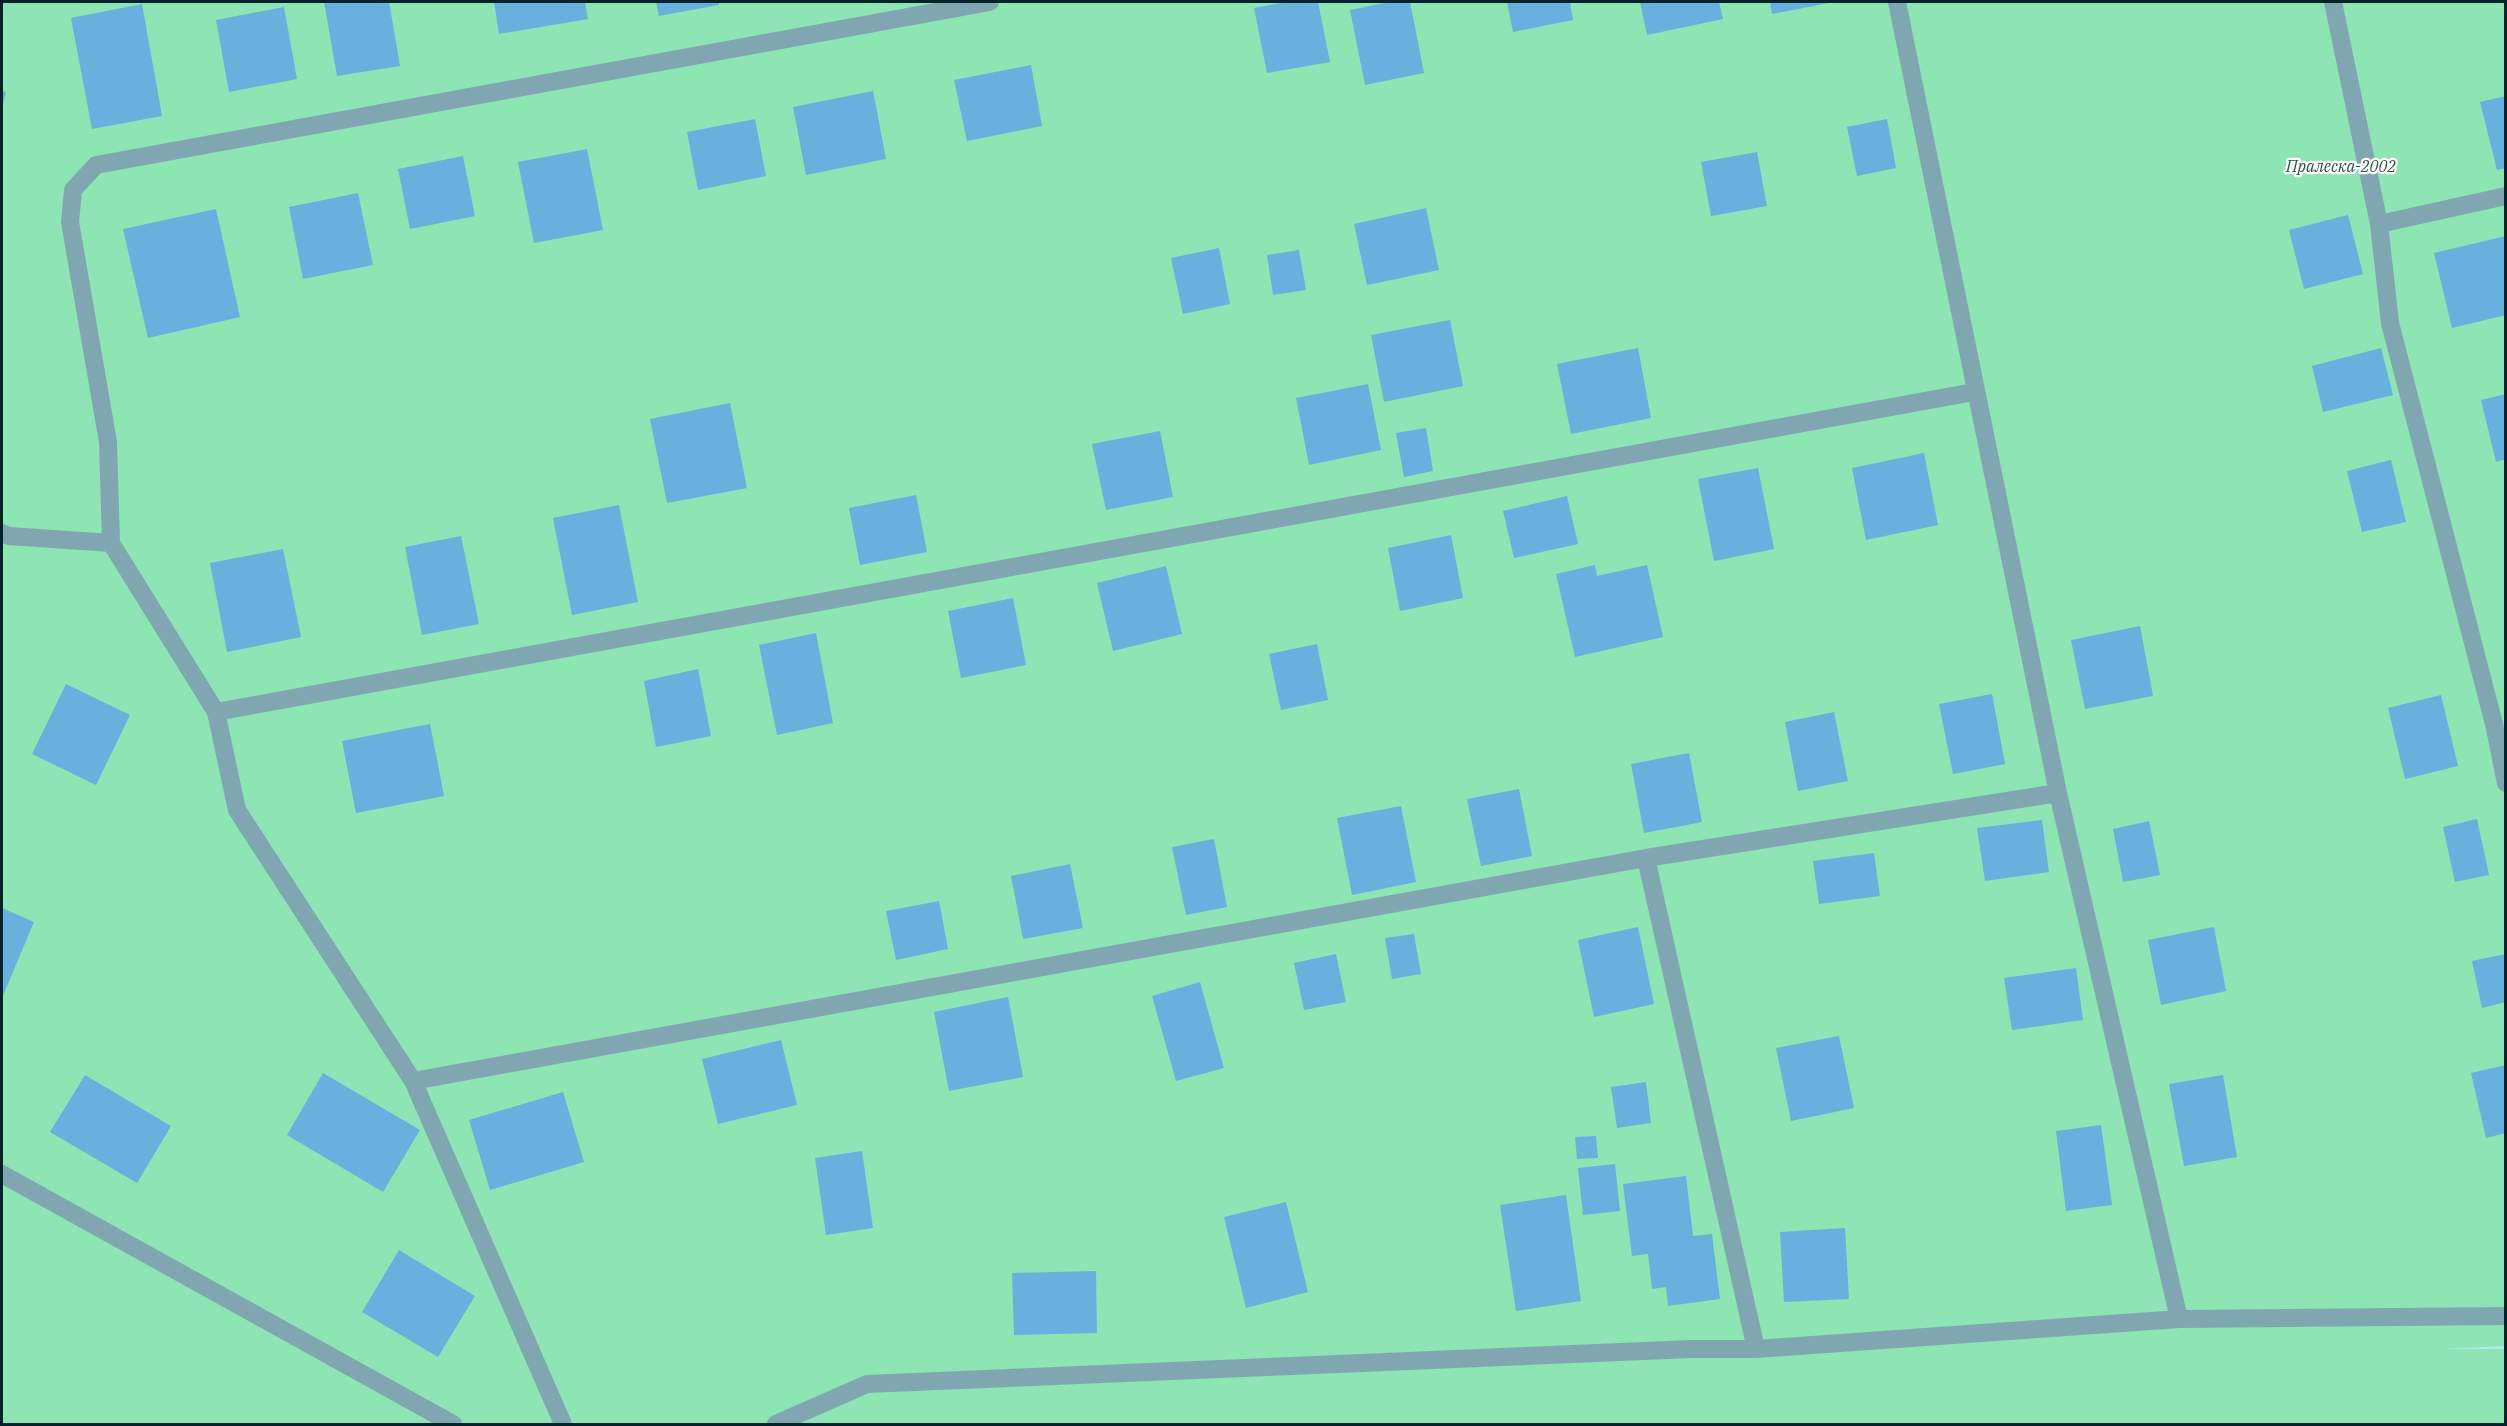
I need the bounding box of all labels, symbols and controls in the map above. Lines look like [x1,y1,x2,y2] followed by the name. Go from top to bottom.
[2286,157,2396,177] park label: Пралеска-2002

